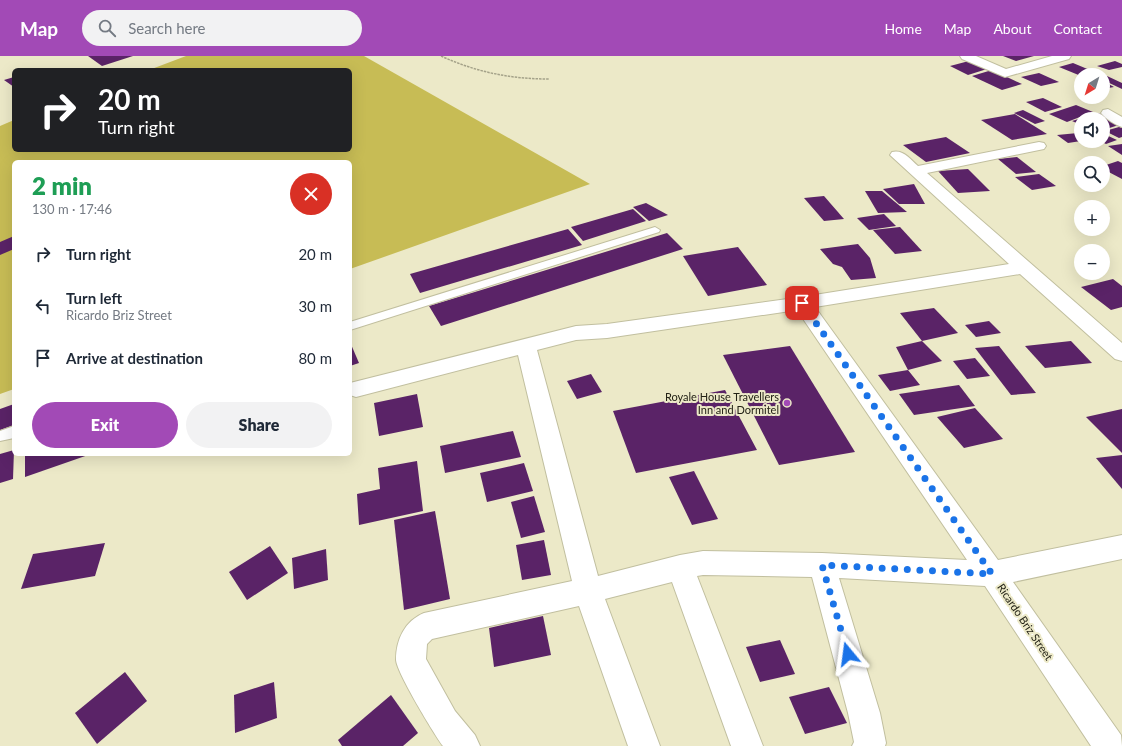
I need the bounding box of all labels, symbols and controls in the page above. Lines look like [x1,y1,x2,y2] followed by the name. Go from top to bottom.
[82,10,362,46] search box
[20,17,58,40] text: Map
[96,17,118,39] icon: search
[128,19,206,37] text: Search here
[884,20,922,37] text: Home
[944,20,971,37] text: Map
[993,20,1031,37] text: About
[1053,20,1102,37] text: Contact
[1074,68,1110,104] north arrow
[1074,68,1110,280] map controls
[98,82,161,116] text: 20 m
[32,84,84,136] icon: right
[1074,112,1110,148] button: sound
[98,116,175,138] text: Turn right
[1074,156,1110,192] button: search
[32,171,92,200] text: 2 min
[290,173,332,215] button: close
[1074,200,1110,236] button: +
[32,201,112,217] text: 130 m · 17:46
[32,243,54,265] icon: right
[1074,244,1110,280] button: −
[66,245,131,263] text: Turn right
[298,245,332,263] text: 20 m
[785,286,819,320] pin
[66,289,122,307] text: Turn left
[791,292,813,314] icon: arrive
[32,295,54,317] icon: left
[298,297,332,315] text: 30 m
[66,307,172,323] text: Ricardo Briz Street
[32,347,54,369] icon: arrive
[66,349,203,367] text: Arrive at destination
[298,349,332,367] text: 80 m
[665,390,779,416] place label: Royale House Travellers Inn and Dormitel
[782,398,792,408] marker: Royale House Travellers Inn and Dormitel
[32,402,178,448] button: Exit
[186,402,332,448] button: Share
[995,581,1056,663] street label: Ricardo Briz Street
[827,633,869,675] position arrow

